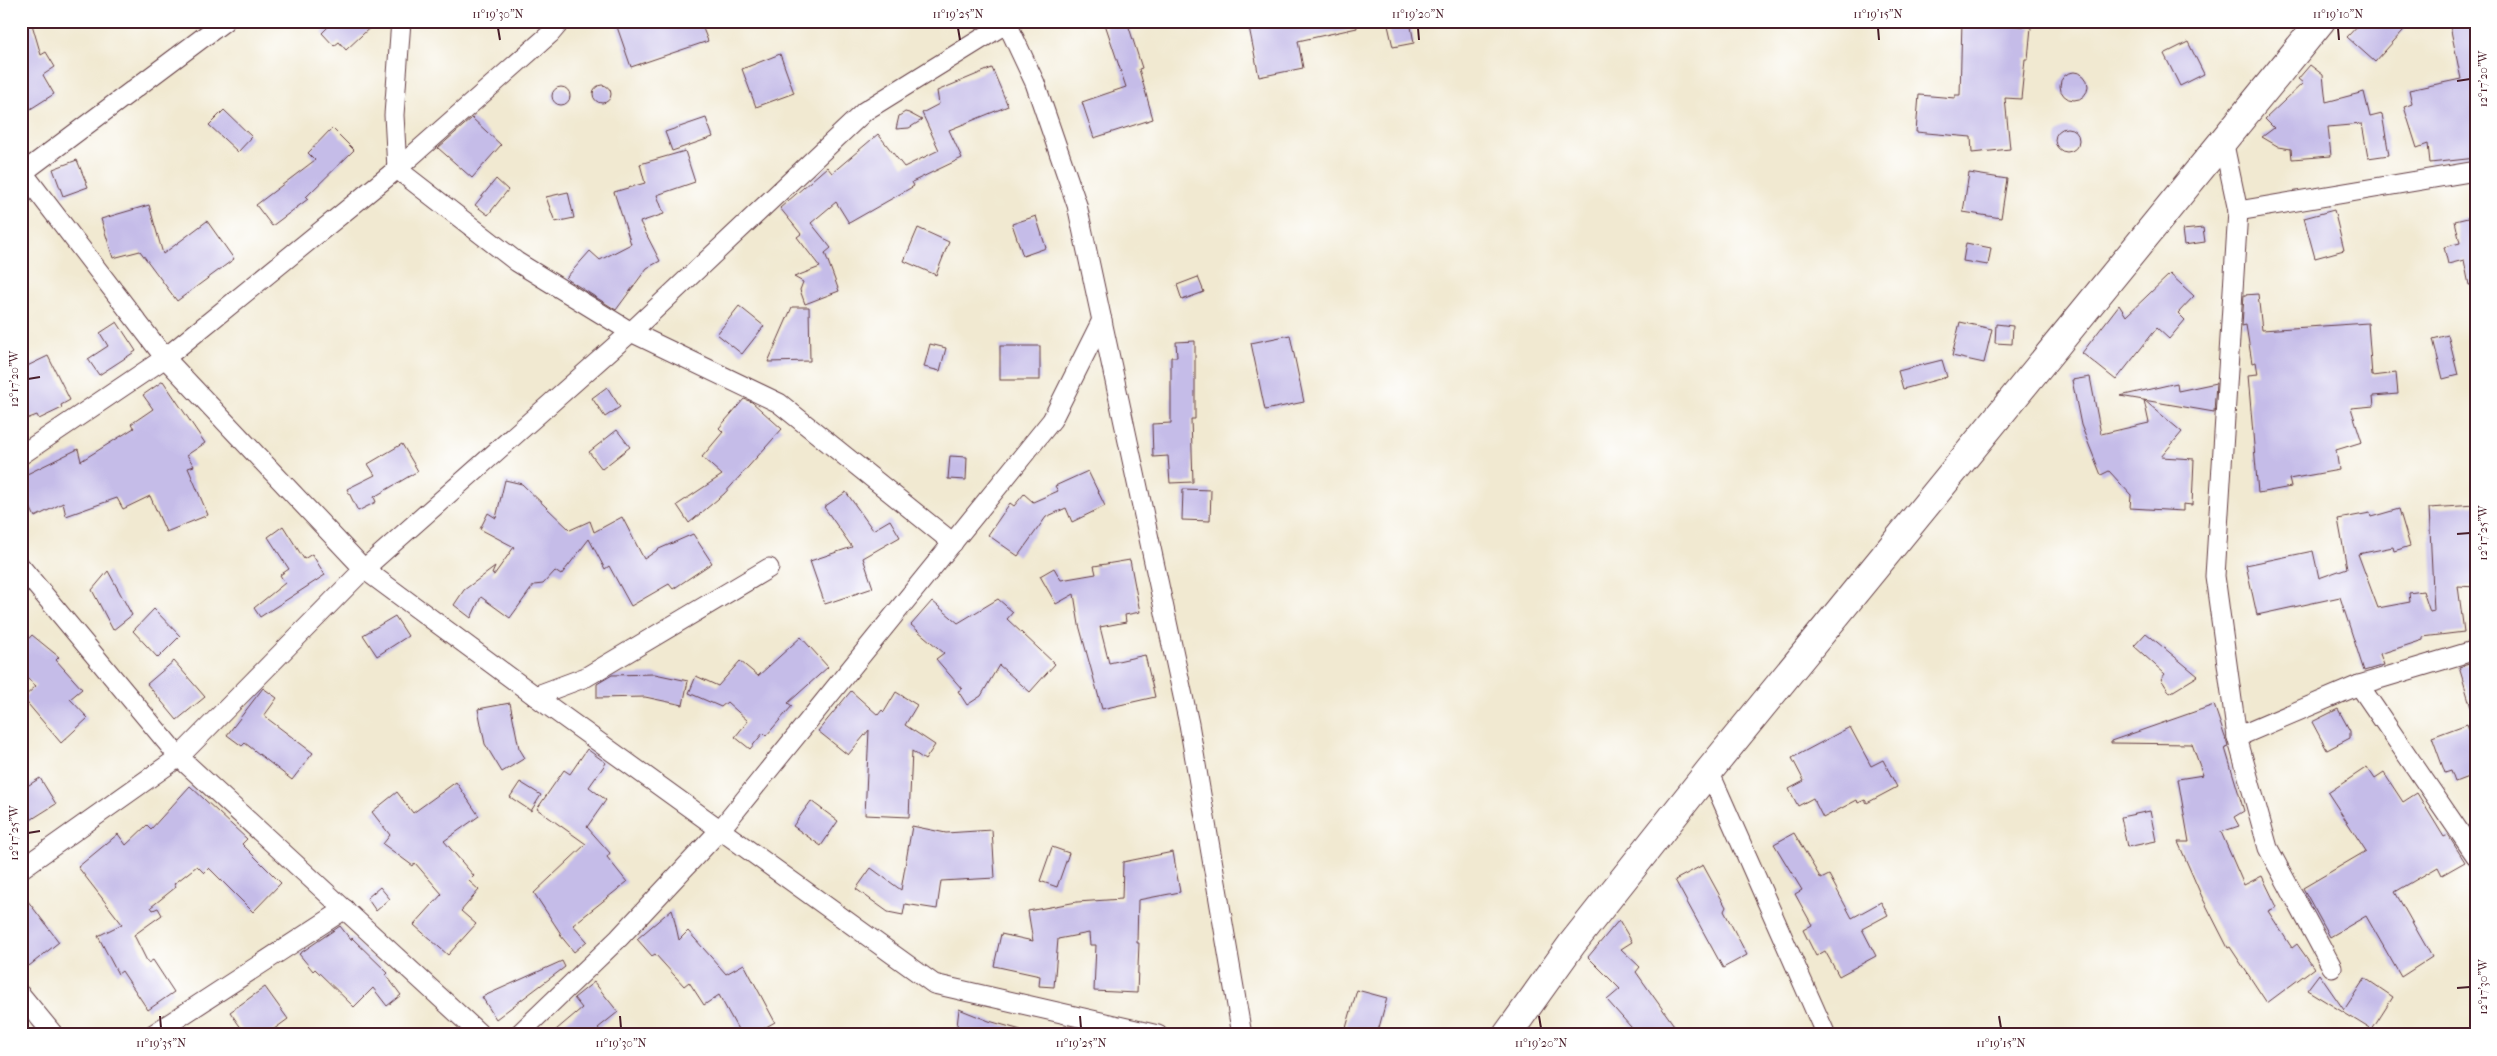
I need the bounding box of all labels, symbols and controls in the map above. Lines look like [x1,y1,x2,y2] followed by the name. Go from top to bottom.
[472,7,524,21] text: 11°19'30"N
[932,7,984,21] text: 11°19'25"N
[1392,7,1444,21] text: 11°19'20"N
[1853,7,1903,21] text: 11°19'15"N
[2313,7,2363,21] text: 11°19'10"N
[2476,49,2490,107] text: 12°17'20"W
[7,349,21,407] text: 12°17'20"W
[2476,504,2490,561] text: 12°17'25"W
[7,804,21,861] text: 12°17'25"W
[2476,958,2490,1015] text: 12°17'30"W
[136,1036,186,1050] text: 11°19'35"N
[595,1036,647,1050] text: 11°19'30"N
[1055,1036,1107,1050] text: 11°19'25"N
[1515,1036,1567,1050] text: 11°19'20"N
[1976,1036,2026,1050] text: 11°19'15"N

